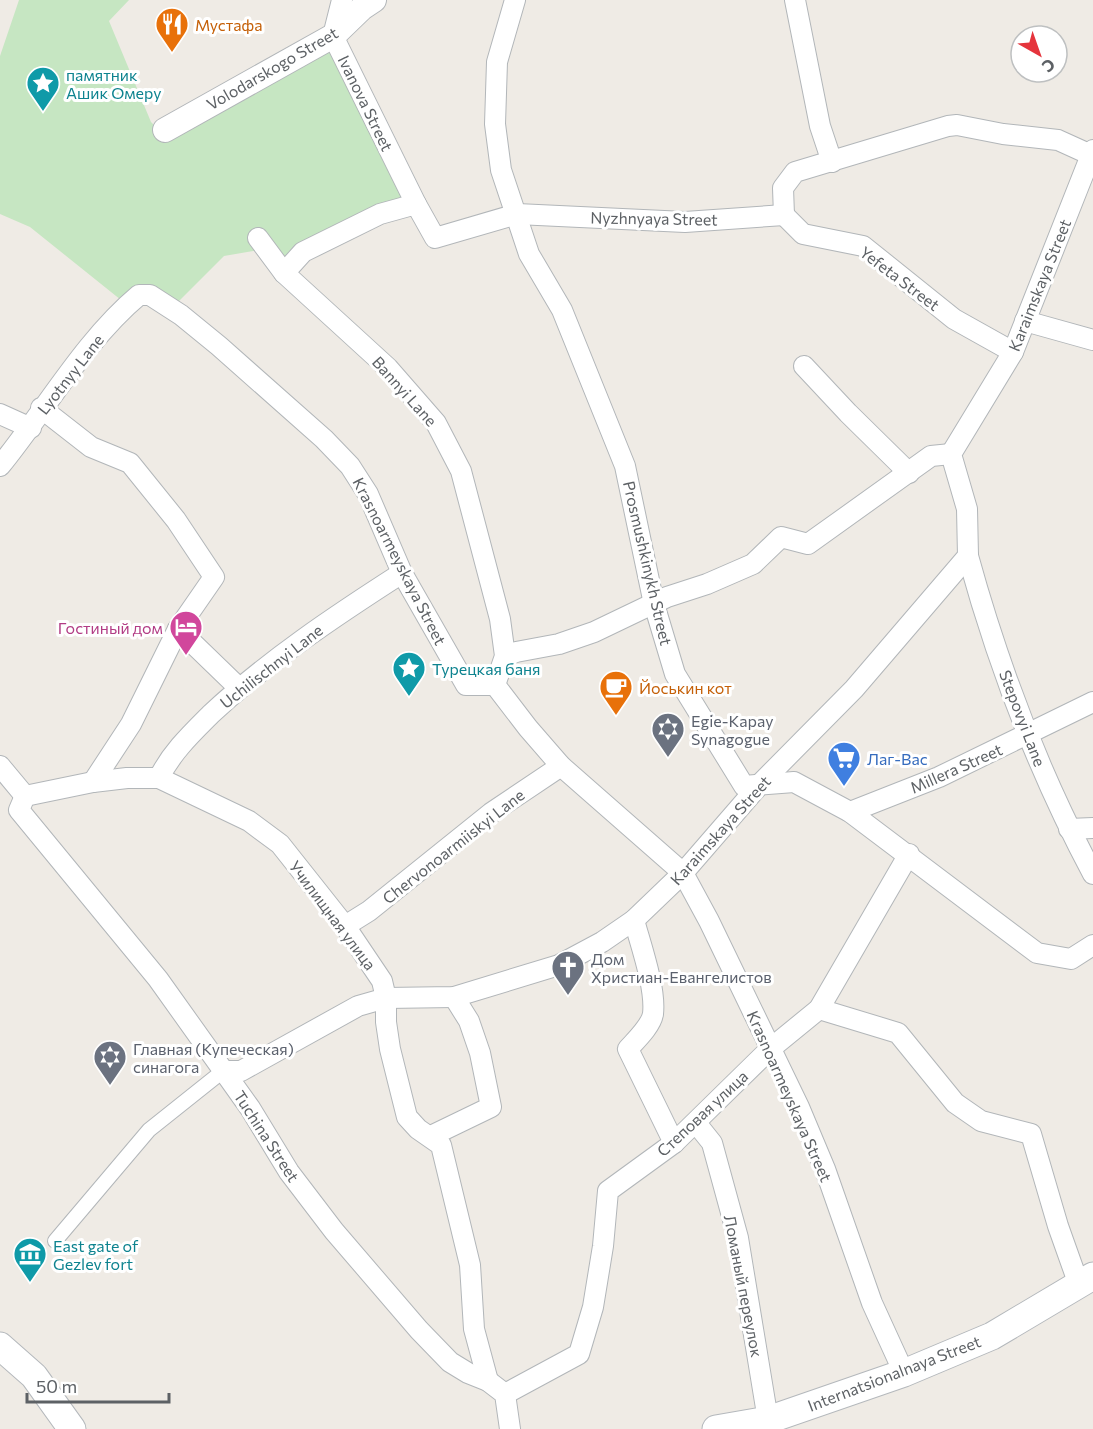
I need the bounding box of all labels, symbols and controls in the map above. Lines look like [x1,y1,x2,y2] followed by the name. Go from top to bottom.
[154,6,190,53] restaurant icon: Мустафа
[195,15,262,34] place label: Мустафа
[203,22,341,113] street label: Volodarskogo Street
[1009,24,1069,84] north arrow
[335,52,398,154] street label: Ivanova Street
[1039,55,1059,77] text: С
[25,65,61,112] place icon: памятник Ашик Омеру
[66,65,161,102] place label: памятник Ашик Омеру
[590,207,718,229] street label: Nyzhnyaya Street
[1004,216,1074,354] street label: Karaimskaya Street
[856,242,944,314] street label: Yefeta Street
[33,330,107,418] street label: Lyotnyy Lane
[369,352,441,430] street label: Bannyi Lane
[349,474,451,648] street label: Krasnoarmeyskaya Street
[620,479,676,648] street label: Prosmushkinykh Street
[168,609,204,656] hotel icon: Гостиный дом
[58,618,163,637] place label: Гостиный дом
[216,620,326,712] street label: Uchilischnyi Lane
[391,650,427,697] place icon: Турецкая баня
[432,659,540,678] place label: Турецкая баня
[996,667,1050,769] street label: Stepovyi Lane
[598,669,634,716] cafe icon: Йоськин кот
[639,678,732,697] place label: Йоськин кот
[650,711,686,758] synagogue icon: Egie-Kapay Synagogue
[691,711,774,748] place label: Egie-Kapay Synagogue
[907,739,1005,797] street label: Millera Street
[826,740,862,787] supermarket icon: Лаг-Вас
[867,749,928,768] place label: Лаг-Вас
[666,771,774,889] street label: Karaimskaya Street
[378,785,528,907] street label: Chervonoarmiiskyi Lane
[286,857,380,973] street label: Училищная улица
[550,949,586,996] church icon: Дом Христиан-Евангелистов
[591,949,772,986] place label: Дом Христиан-Евангелистов
[744,1007,837,1185] street label: Krasnoarmeyskaya Street
[92,1039,128,1086] synagogue icon: Главная (Купеческая) синагога
[133,1039,294,1076] place label: Главная (Купеческая) синагога
[653,1066,751,1160] street label: Степовая улица
[230,1087,304,1186] street label: Tuchina Street
[721,1213,767,1359] street label: Ломаный переулок
[12,1236,48,1283] museum icon: East gate of Gezlev fort
[53,1236,139,1273] place label: East gate of Gezlev fort
[805,1331,984,1415] street label: Internatsionalnaya Street
[27,1366,170,1404] scale bar
[36,1375,77,1397] text: 50 m

